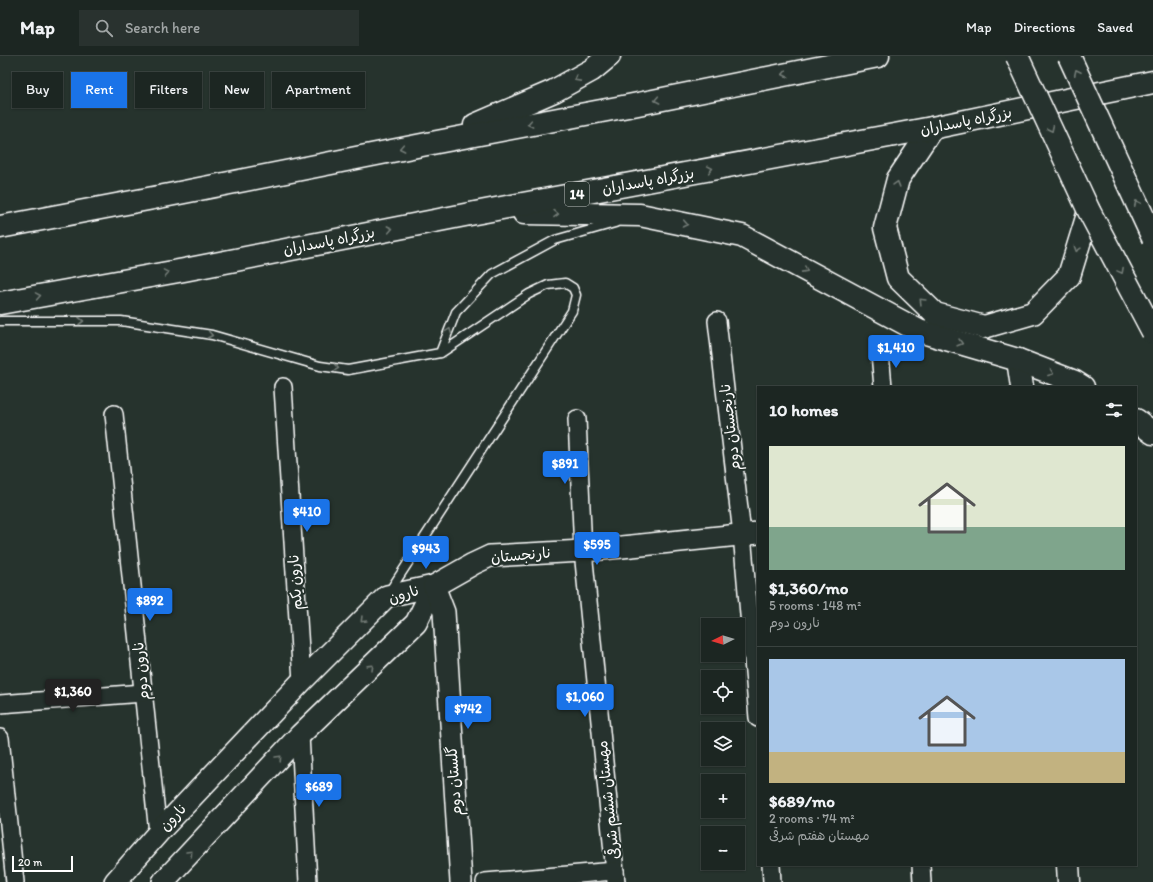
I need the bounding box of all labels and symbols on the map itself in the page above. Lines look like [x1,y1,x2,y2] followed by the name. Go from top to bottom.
[1074,69,1082,76] one-way arrow
[782,70,788,78] one-way arrow
[574,74,581,81] one-way arrow
[654,95,661,103] one-way arrow
[919,103,1014,140] street label: بزرگراه پاسداران
[527,119,533,128] one-way arrow
[1046,125,1054,133] one-way arrow
[399,144,405,152] one-way arrow
[601,164,696,199] street label: بزرگراه پاسداران
[707,165,714,174] one-way arrow
[892,181,900,188] one-way arrow
[565,182,589,206] road number: 14
[1134,200,1142,207] one-way arrow
[553,210,559,218] one-way arrow
[682,220,688,228] one-way arrow
[282,223,377,260] street label: بزرگراه پاسداران
[387,226,393,234] one-way arrow
[1074,245,1082,252] one-way arrow
[801,265,808,272] one-way arrow
[1116,267,1124,274] one-way arrow
[163,269,169,278] one-way arrow
[35,292,41,301] one-way arrow
[919,298,927,306] one-way arrow
[78,317,84,325] one-way arrow
[444,327,452,334] one-way arrow
[207,331,213,339] one-way arrow
[863,335,929,369] pin: $1,410
[956,338,963,347] one-way arrow
[333,363,339,372] one-way arrow
[1048,368,1055,376] one-way arrow
[716,382,747,472] street label: نارنجستان دوم
[541,451,589,485] pin: $891
[283,499,331,533] pin: $410
[573,532,621,566] pin: $595
[402,536,450,570] pin: $943
[490,543,552,567] street label: نارنجستان
[284,553,309,611] street label: نارون یکم
[386,581,422,607] street label: نارون
[126,588,174,622] pin: $892
[360,615,368,622] one-way arrow
[701,618,745,662] north arrow
[129,640,156,701] street label: نارون دوم
[366,664,374,672] one-way arrow
[40,679,106,713] pin: $1,360
[552,684,618,718] pin: $1,060
[444,696,492,730] pin: $742
[591,739,626,861] street label: مهستان ششم شرقی
[443,745,468,816] street label: گلستان دوم
[274,756,281,763] one-way arrow
[295,774,343,808] pin: $689
[156,799,190,835] street label: نارون
[185,851,192,858] one-way arrow
[12,854,73,873] scale bar

